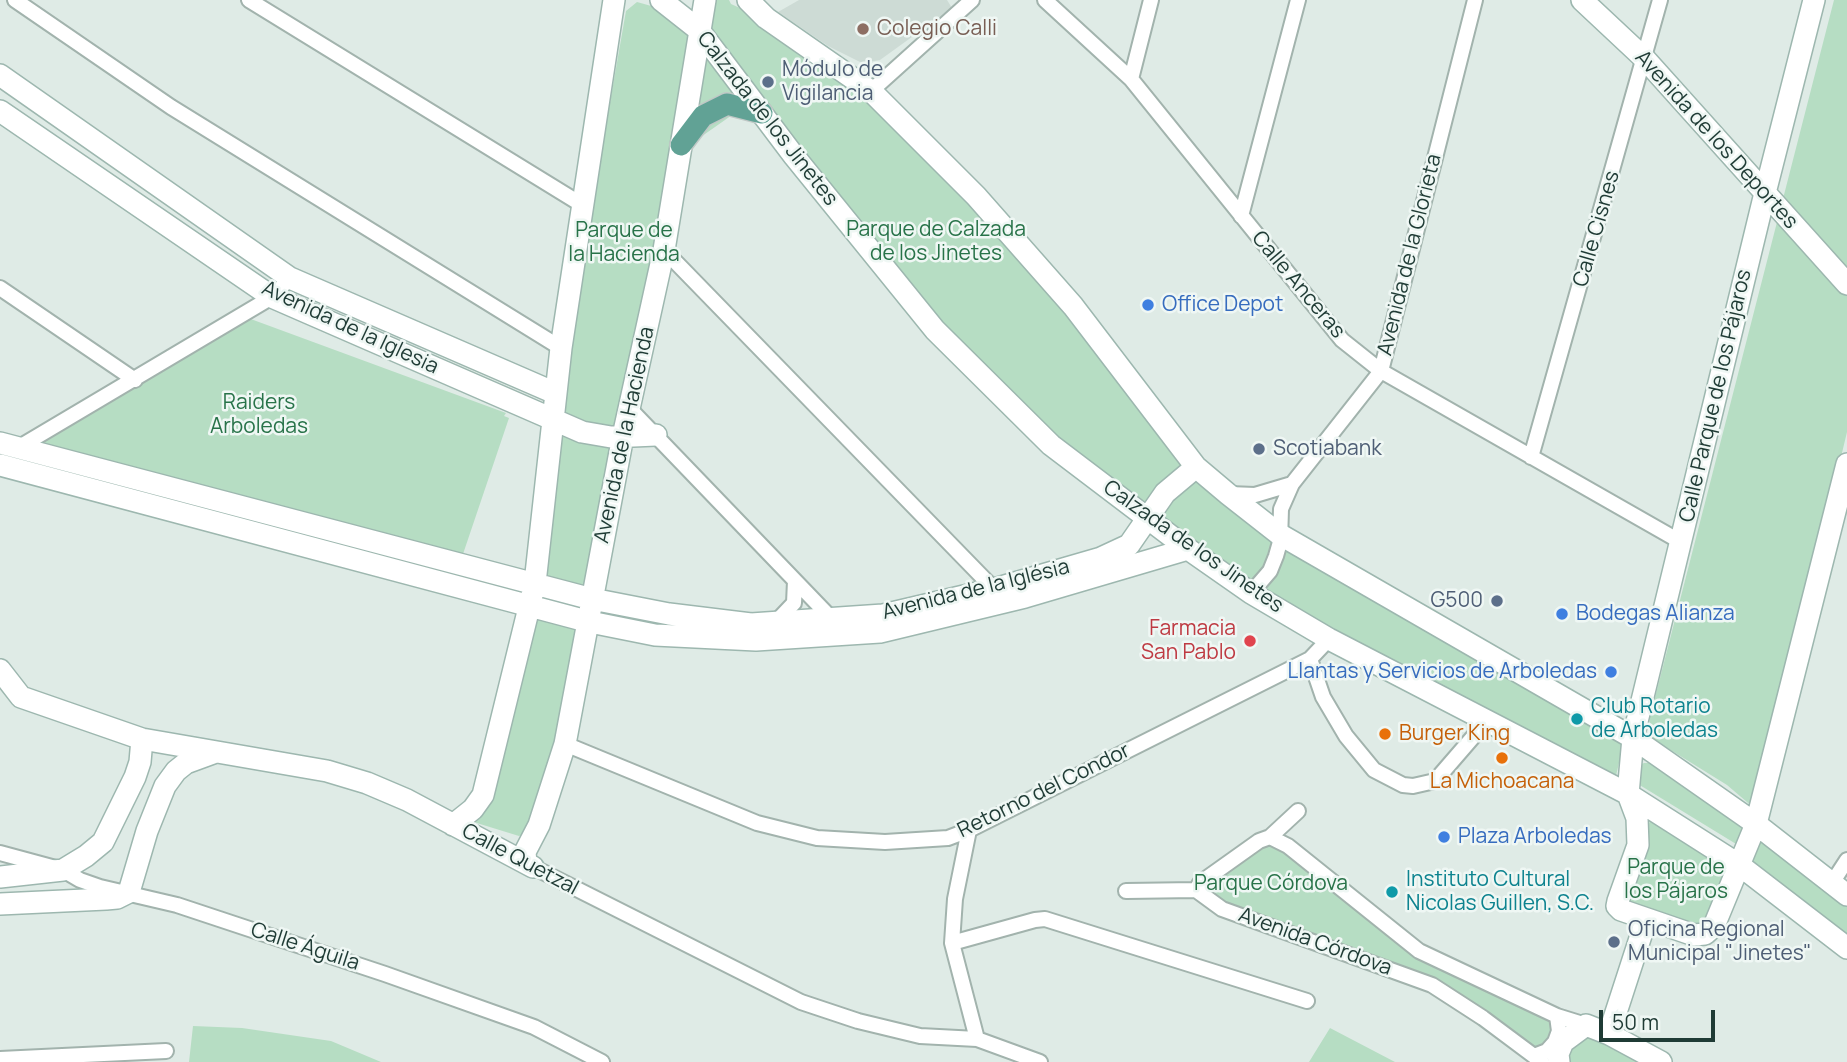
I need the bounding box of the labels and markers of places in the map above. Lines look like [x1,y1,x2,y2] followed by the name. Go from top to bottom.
[877,16,997,42] place label: Colegio Calli
[855,21,871,37] marker: Colegio Calli
[782,57,883,107] place label: Módulo de Vigilancia
[760,74,776,90] marker: Módulo de Vigilancia
[1162,292,1283,318] place label: Office Depot
[1140,297,1156,313] marker: Office Depot
[1273,436,1382,462] place label: Scotiabank
[1251,441,1267,457] marker: Scotiabank
[1430,588,1483,614] place label: G500
[1489,593,1505,609] marker: G500
[1576,601,1735,627] place label: Bodegas Alianza
[1554,606,1570,622] marker: Bodegas Alianza
[1141,616,1236,666] place label: Farmacia San Pablo
[1242,633,1258,649] marker: Farmacia San Pablo
[1288,659,1597,685] place label: Llantas y Servicios de Arboledas
[1603,664,1619,680] marker: Llantas y Servicios de Arboledas
[1591,694,1718,744] place label: Club Rotario de Arboledas
[1569,711,1585,727] marker: Club Rotario de Arboledas
[1399,721,1510,747] place label: Burger King
[1377,726,1393,742] marker: Burger King
[1494,750,1510,766] marker: La Michoacana
[1430,769,1574,795] place label: La Michoacana
[1458,824,1612,850] place label: Plaza Arboledas
[1436,829,1452,845] marker: Plaza Arboledas
[1406,867,1594,917] place label: Instituto Cultural Nicolas Guillen, S.C.
[1384,884,1400,900] marker: Instituto Cultural Nicolas Guillen, S.C.
[1628,917,1812,967] place label: Oficina Regional Municipal "Jinetes"
[1606,934,1622,950] marker: Oficina Regional Municipal "Jinetes"

